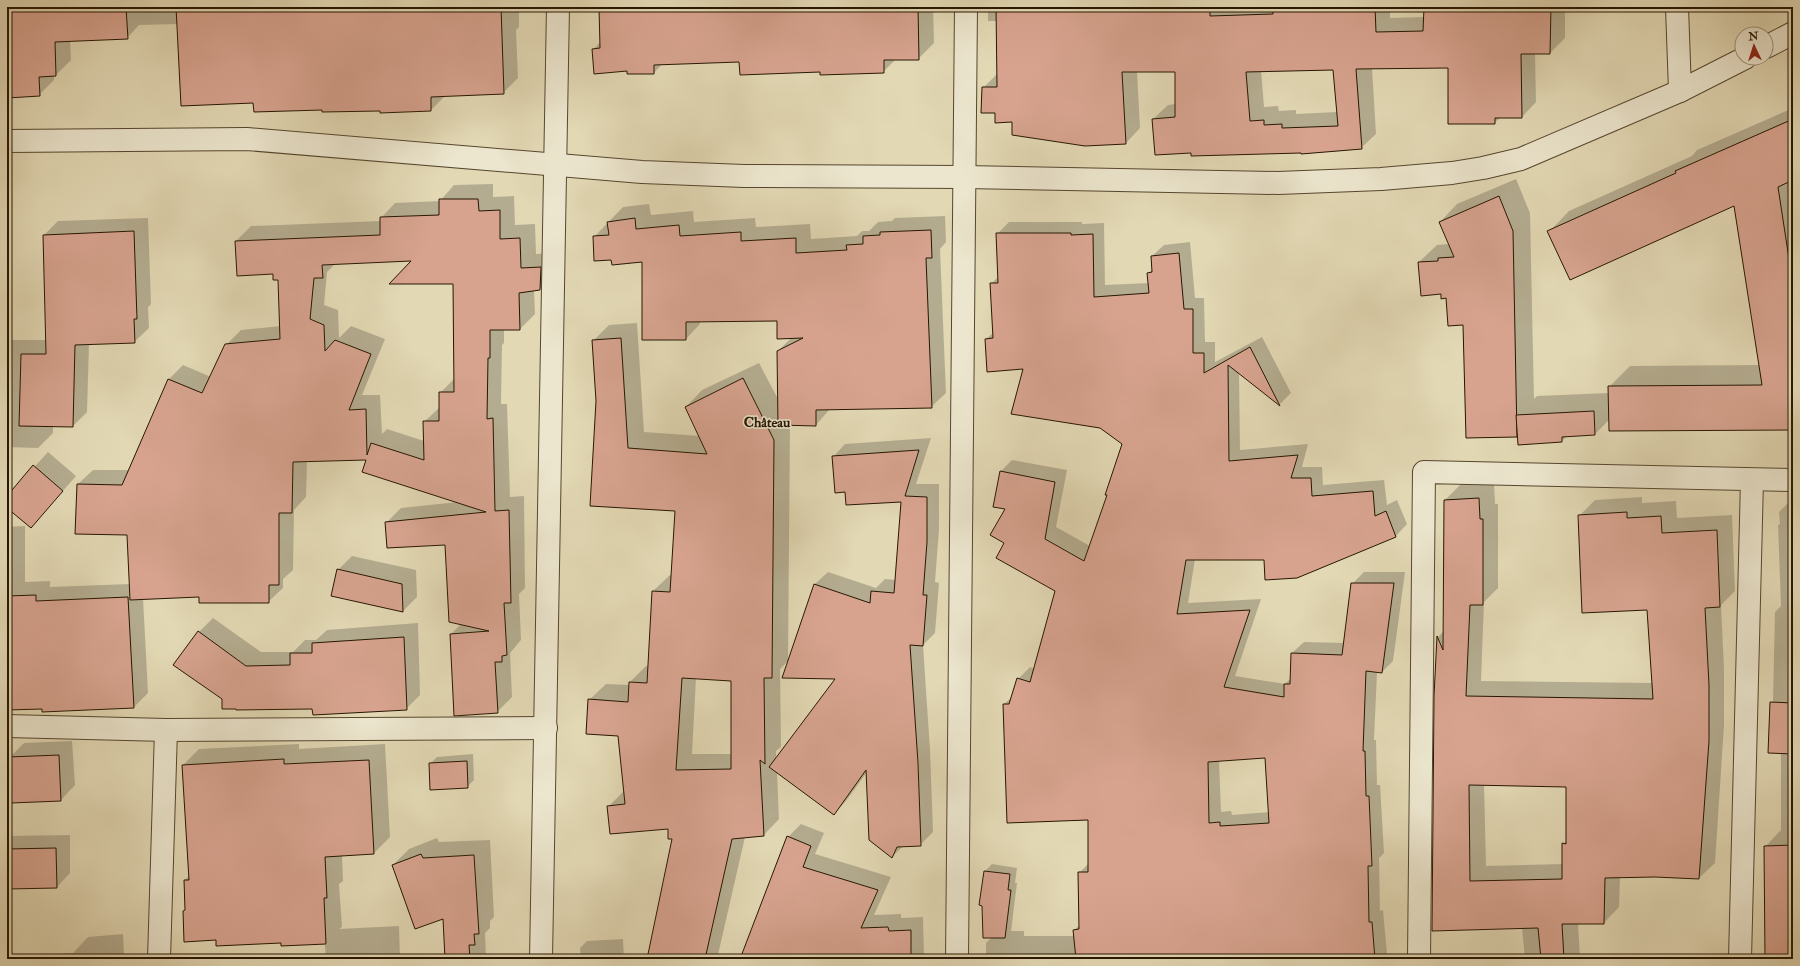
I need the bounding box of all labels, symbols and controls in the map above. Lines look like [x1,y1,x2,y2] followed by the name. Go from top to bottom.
[1734,26,1774,66] north arrow
[1747,30,1760,43] text: N
[744,414,791,431] district label: Château

